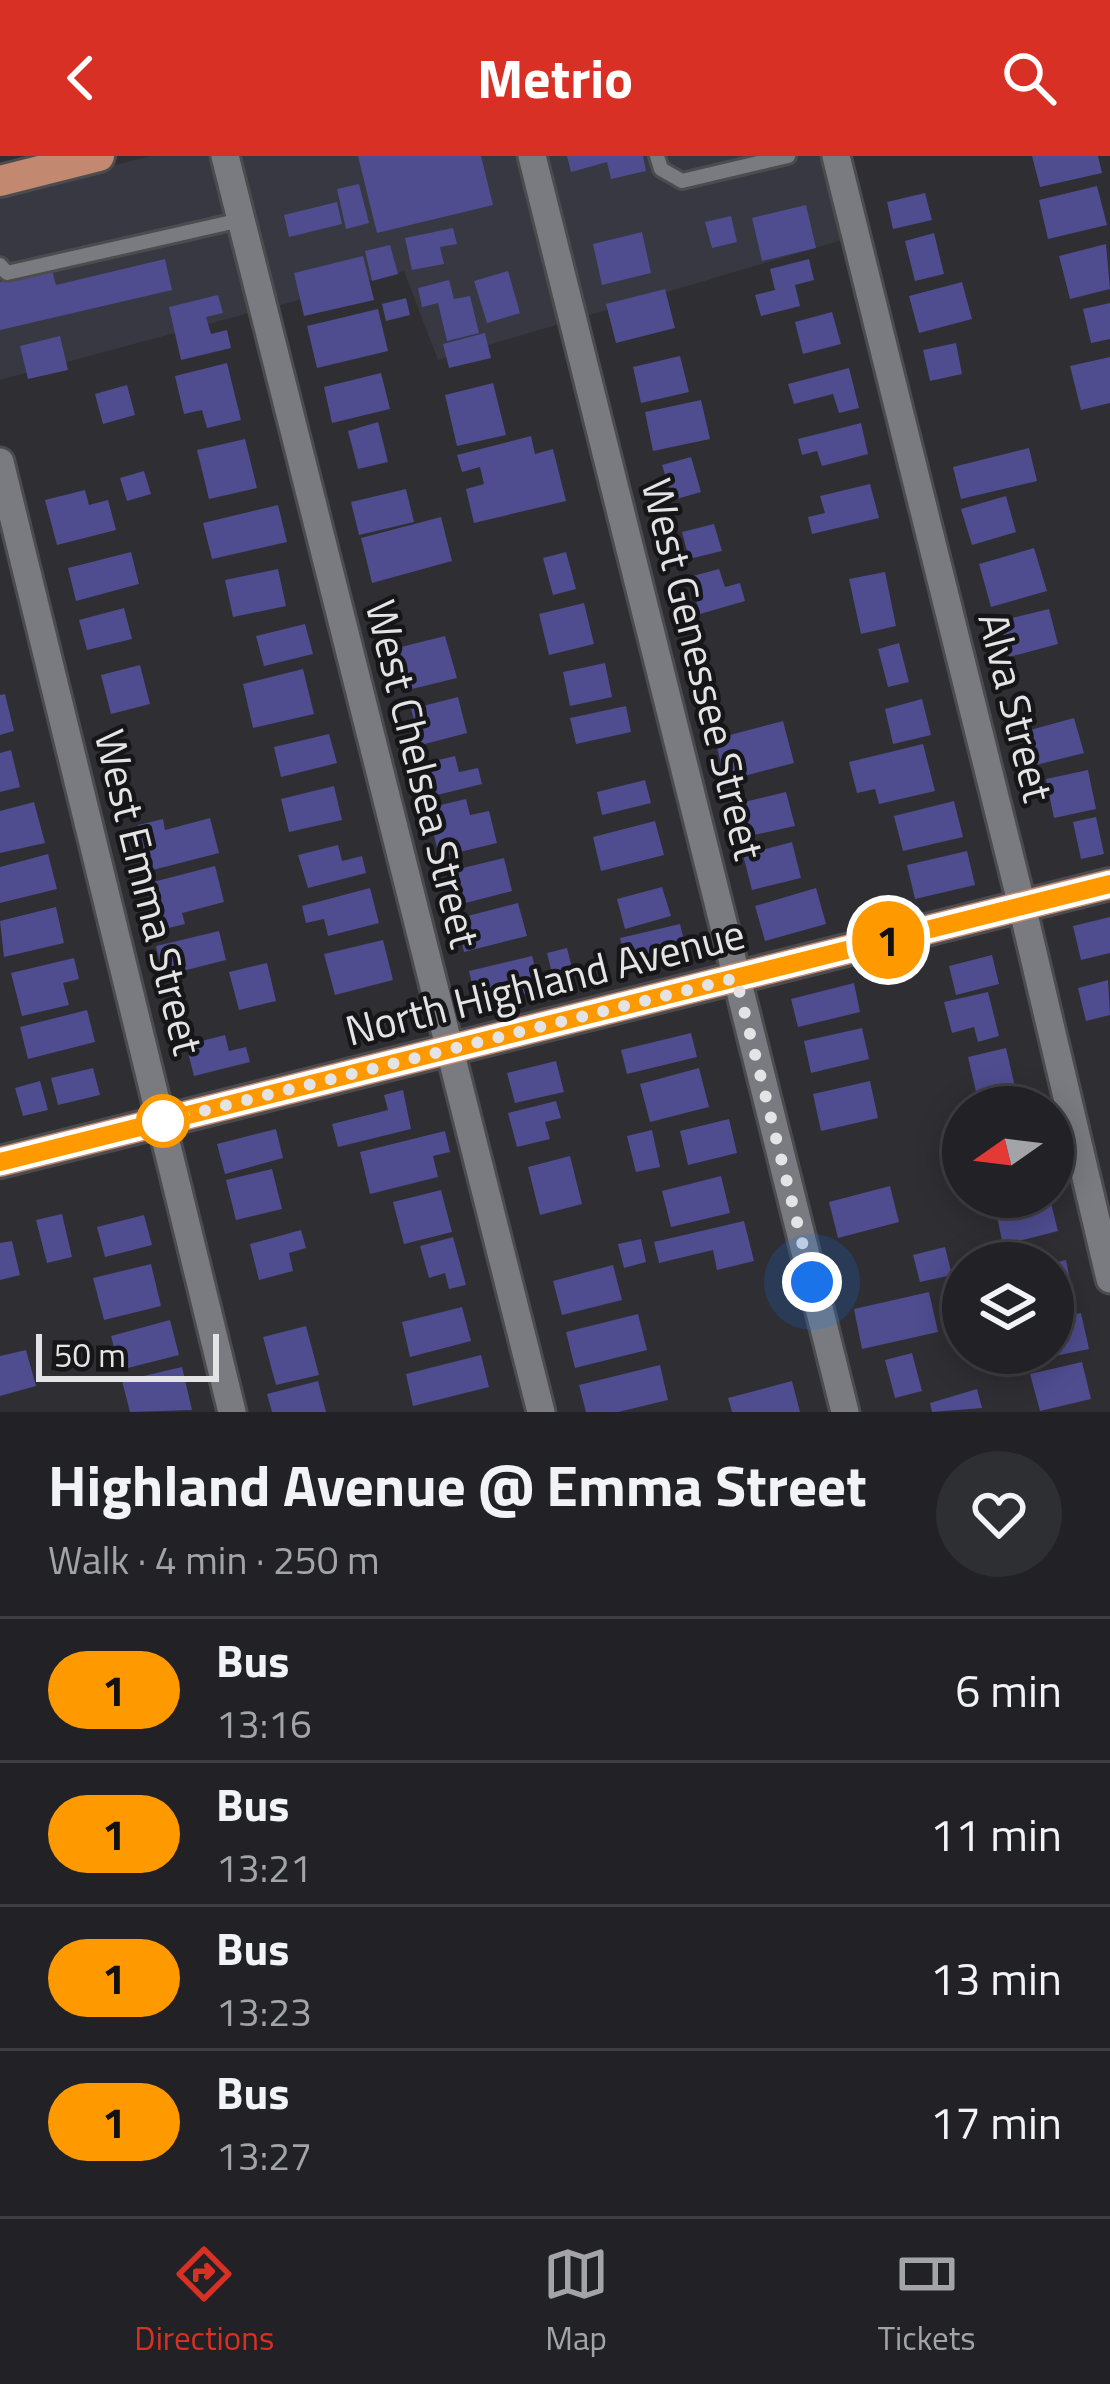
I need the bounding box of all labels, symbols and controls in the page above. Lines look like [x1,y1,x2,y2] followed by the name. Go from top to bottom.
[477,37,633,119] text: Metrio
[48,45,114,111] icon: back
[996,45,1062,111] icon: search
[626,471,782,866] street label: West Genessee Street
[350,593,498,955] street label: West Chelsea Street
[963,605,1071,808] street label: Alva Street
[79,722,221,1061] street label: West Emma Street
[338,900,751,1062] street label: North Highland Avenue
[849,901,927,979] line badge: 1
[876,908,900,972] text: 1
[942,1086,1074,1218] north arrow
[942,1086,1074,1374] map controls
[138,1096,188,1146] unlabelled marker
[942,1242,1074,1374] button: layers
[782,1252,842,1312] your location
[36,1328,219,1381] scale bar
[54,1330,126,1380] text: 50 m
[48,1441,867,1528] text: Highland Avenue @ Emma Street
[936,1451,1062,1577] button: heart
[48,1530,380,1589] text: Walk · 4 min · 250 m
[216,1626,290,1694] text: Bus
[955,1656,1062,1724] text: 6 min
[102,1658,126,1722] text: 1
[216,1694,312,1753] text: 13:16
[216,1770,290,1838] text: Bus
[930,1800,1062,1868] text: 11 min
[102,1802,126,1866] text: 1
[216,1838,312,1897] text: 13:21
[216,1914,290,1982] text: Bus
[930,1944,1062,2012] text: 13 min
[102,1946,126,2010] text: 1
[216,1982,312,2041] text: 13:23
[216,2058,290,2126] text: Bus
[930,2088,1062,2156] text: 17 min
[102,2090,126,2154] text: 1
[216,2126,312,2185] text: 13:27
[134,2241,274,2363] tab: Directions
[543,2241,609,2363] tab: Map
[878,2241,976,2363] tab: Tickets

